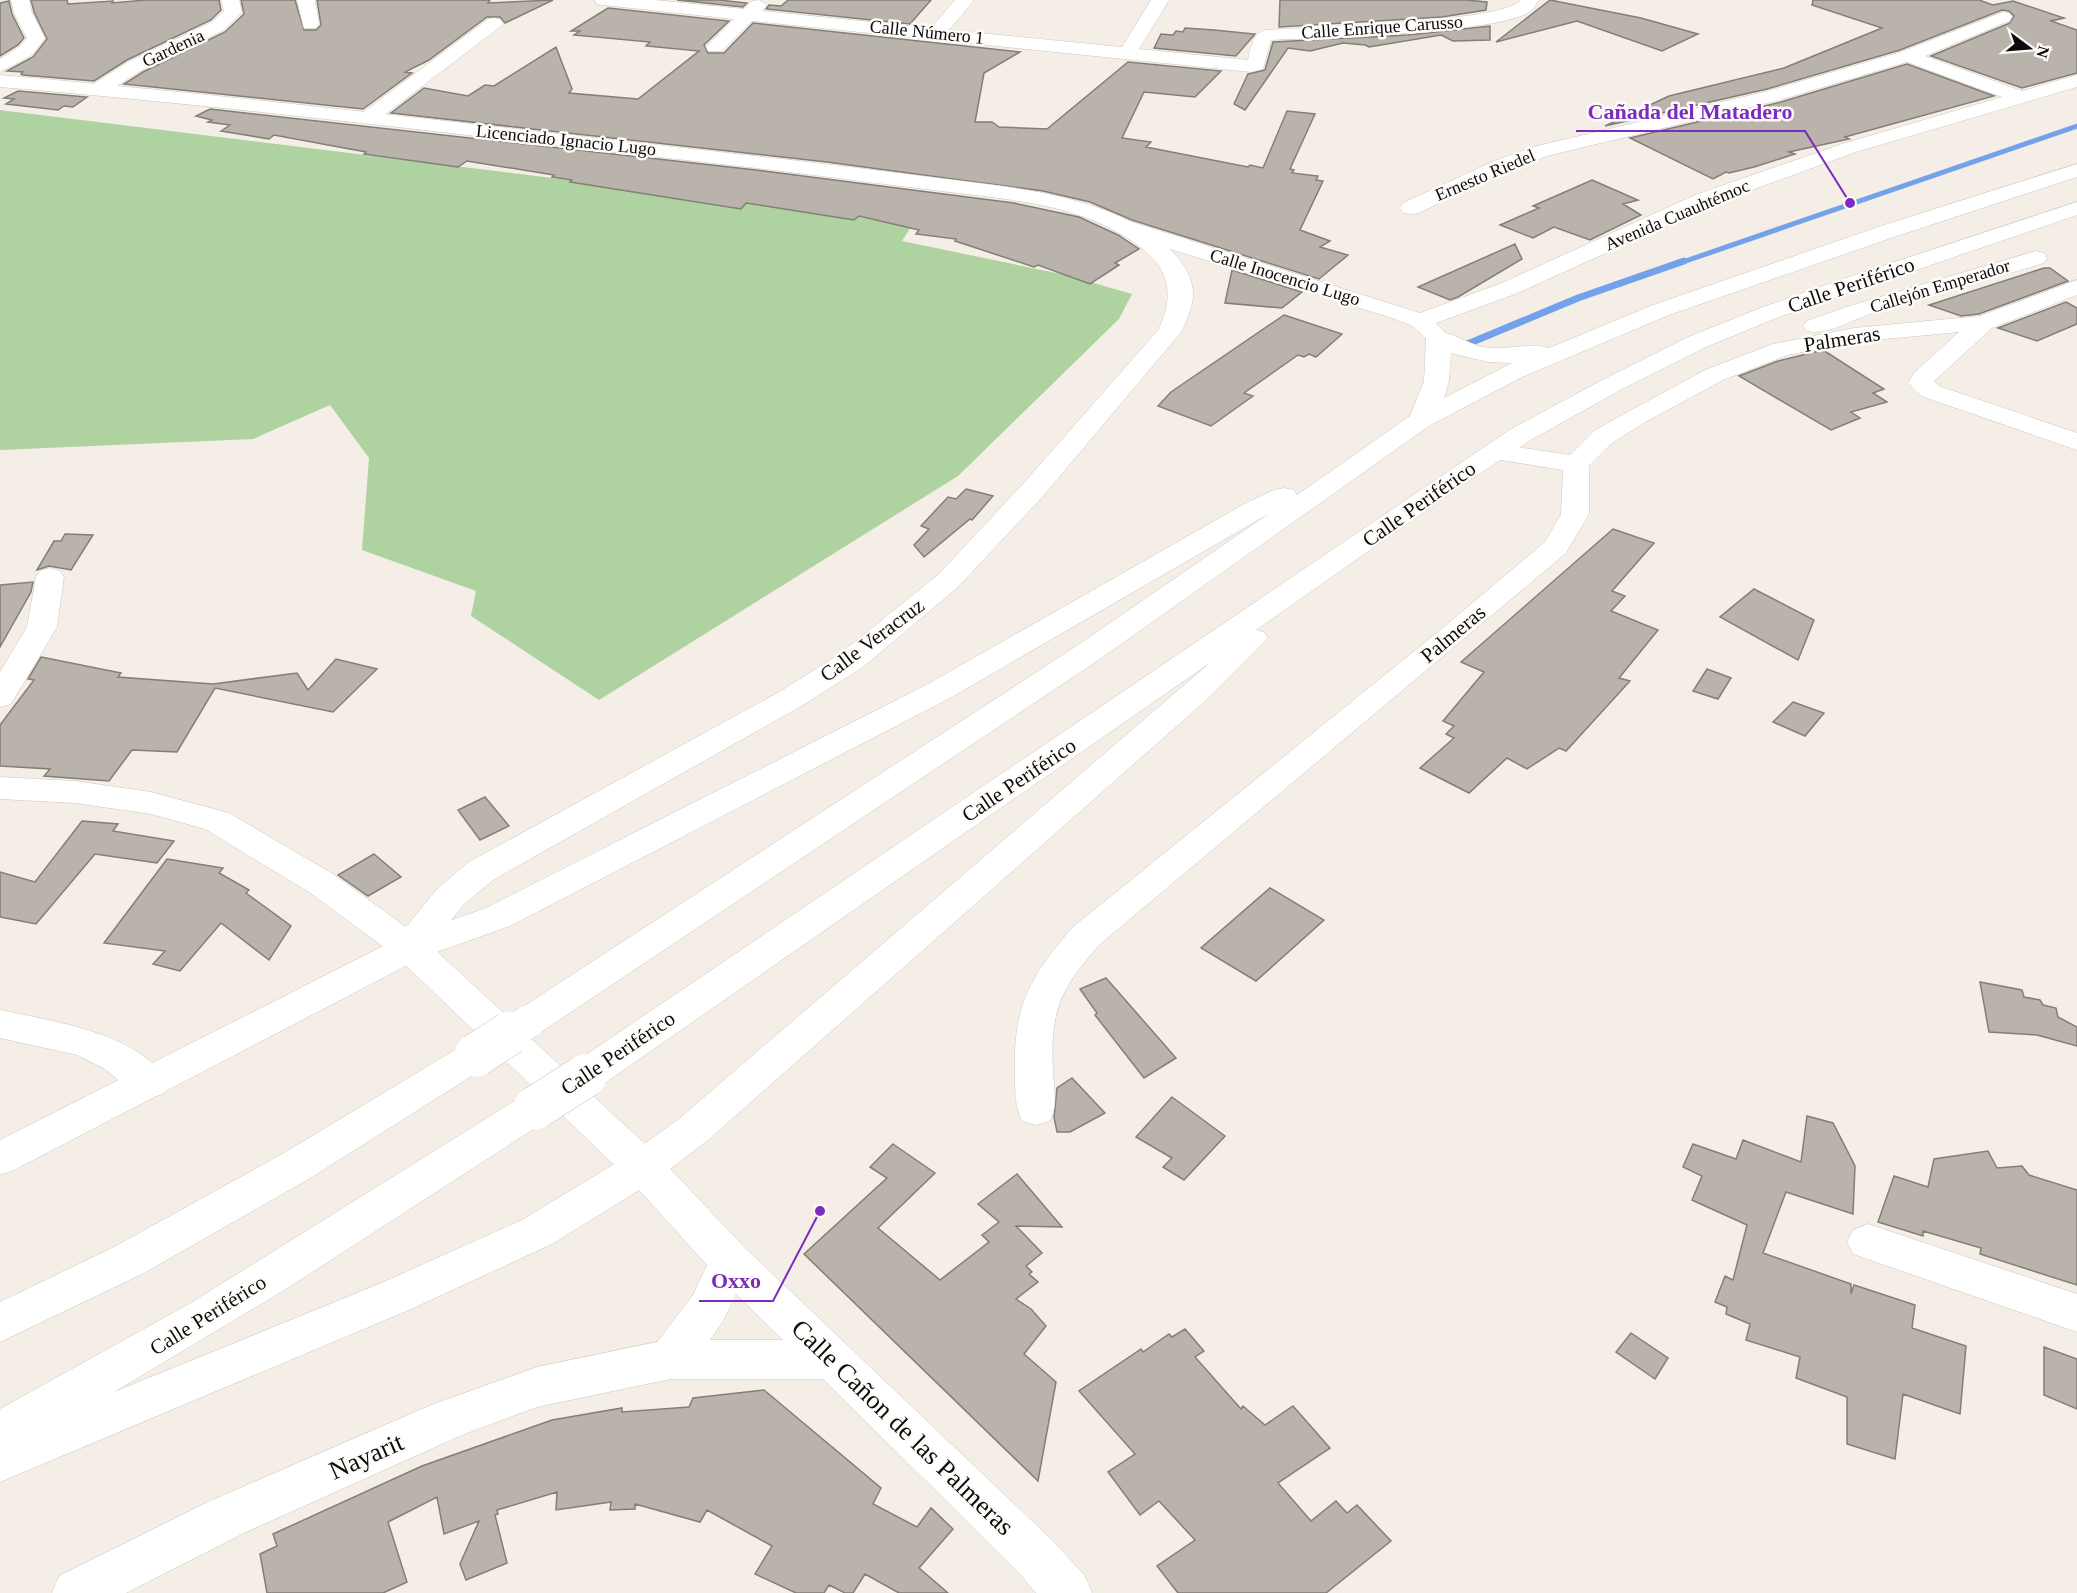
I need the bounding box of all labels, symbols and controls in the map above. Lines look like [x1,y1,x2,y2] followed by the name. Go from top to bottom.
[1301,11,1463,43] street label: Calle Enrique Carusso
[869,16,985,48] street label: Calle Número 1
[1999,18,2059,78] north arrow
[139,25,207,71] street label: Gardenia
[2033,44,2053,60] text: N
[1576,91,1805,131] callout: Cañada del Matadero
[1588,99,1792,124] text: Cañada del Matadero
[475,121,657,159] street label: Licenciado Ignacio Lugo
[1432,145,1538,205] street label: Ernesto Riedel
[1602,175,1752,255] street label: Avenida Cuauhtémoc
[1208,245,1362,309] street label: Calle Inocencio Lugo
[1785,252,1917,318] street label: Calle Periférico
[1868,255,2012,317] street label: Callejón Emperador
[1802,321,1882,357] street label: Palmeras
[1358,456,1480,552] street label: Calle Periférico
[815,593,929,687] street label: Calle Veracruz
[1416,600,1490,668] street label: Palmeras
[957,733,1081,827] street label: Calle Periférico
[556,1006,680,1100] street label: Calle Periférico
[699,1261,773,1301] callout: Oxxo
[711,1268,761,1293] text: Oxxo
[146,1270,270,1360] street label: Calle Periférico
[786,1314,1020,1541] street label: Calle Cañon de las Palmeras
[325,1427,408,1486] street label: Nayarit

